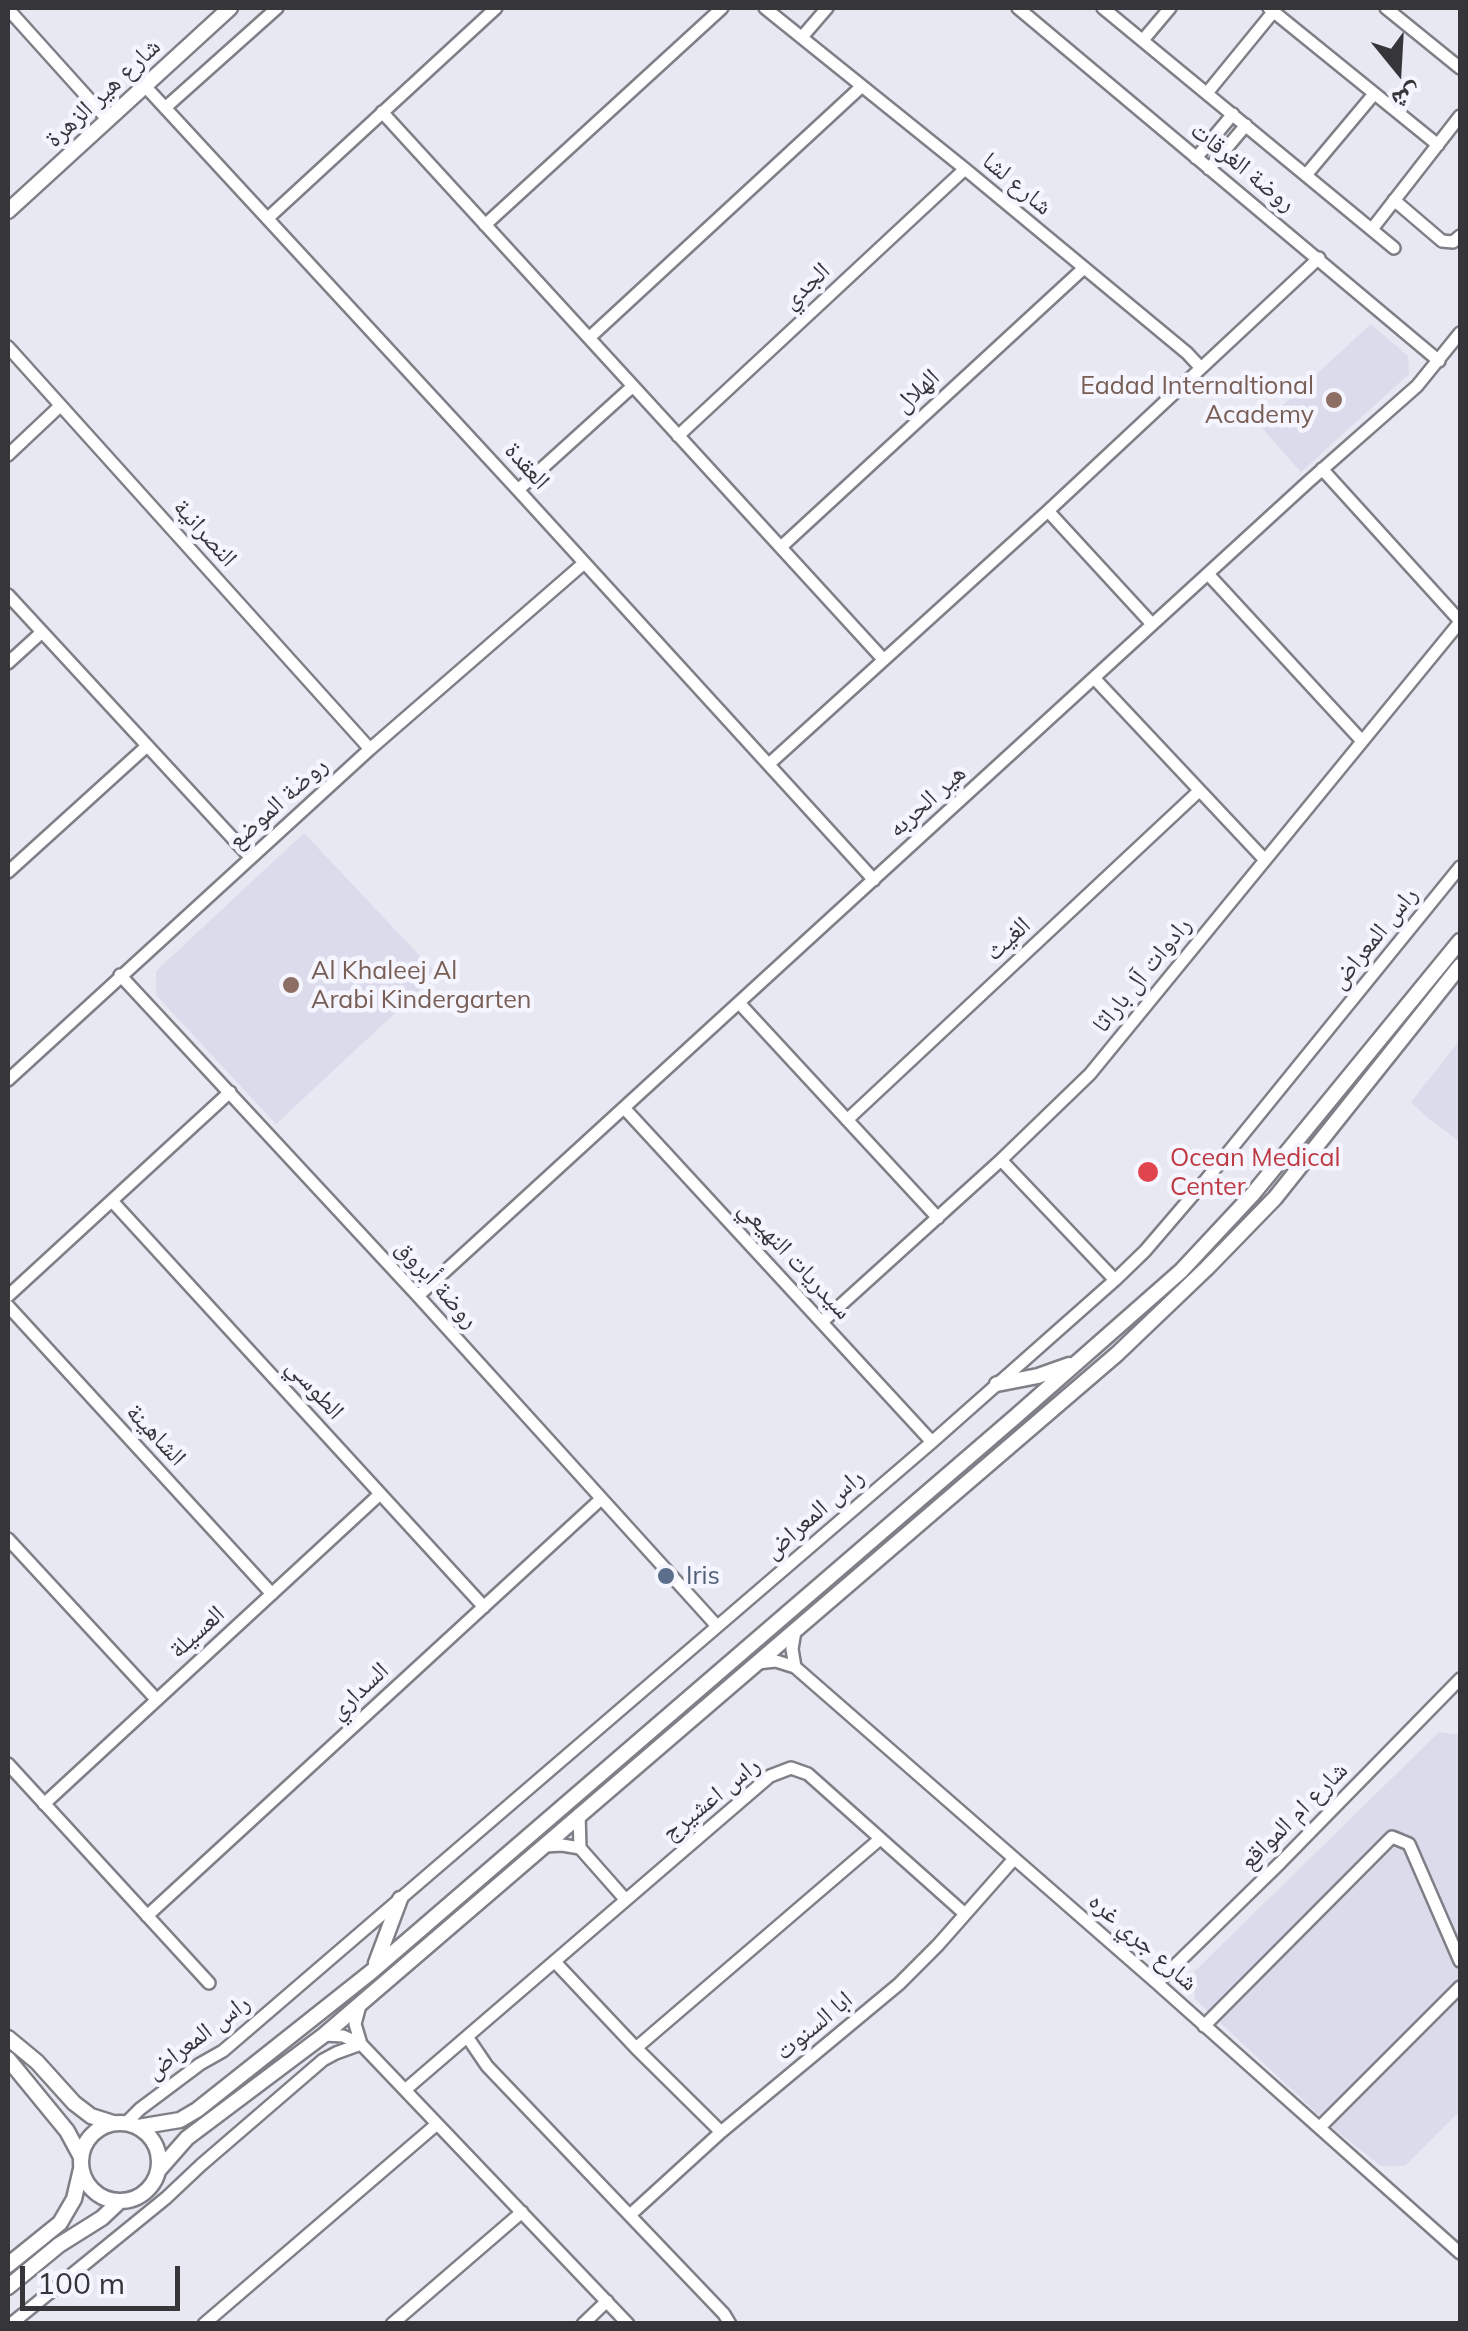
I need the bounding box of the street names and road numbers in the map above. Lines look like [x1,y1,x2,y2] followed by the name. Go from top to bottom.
[39,32,167,154] street label: شارع هير الزهرة
[1184,115,1302,219] street label: روضة الغرقات
[976,146,1058,222] street label: شارع لشا
[776,256,836,316] street label: الجدي
[888,363,946,419] street label: الهلال
[498,436,556,496] street label: العقدة
[167,493,243,573] street label: النصرانية
[222,750,334,856] street label: روضة الموضع
[882,758,972,844] street label: هير الحربه
[1324,881,1424,995] street label: راس المعراض
[979,911,1037,967] street label: الغيث
[1086,911,1198,1039] street label: رادوات آل باراثا
[732,1194,858,1326] street label: سيدريات النهيعي
[389,1233,485,1335] street label: روضة أبروق
[280,1352,350,1426] street label: الطوسي
[120,1398,192,1472] street label: الشاهينة
[758,1462,870,1566] street label: راس المعراض
[163,1599,231,1665] street label: العسيلة
[323,1656,395,1726] street label: السداري
[656,1750,766,1848] street label: راس اعشيرج
[1234,1756,1354,1876] street label: شارع ام المواقع
[1082,1886,1204,1998] street label: شارع جري غره
[769,1985,859,2067] street label: ابا السنوت
[140,1988,256,2086] street label: راس المعراض

